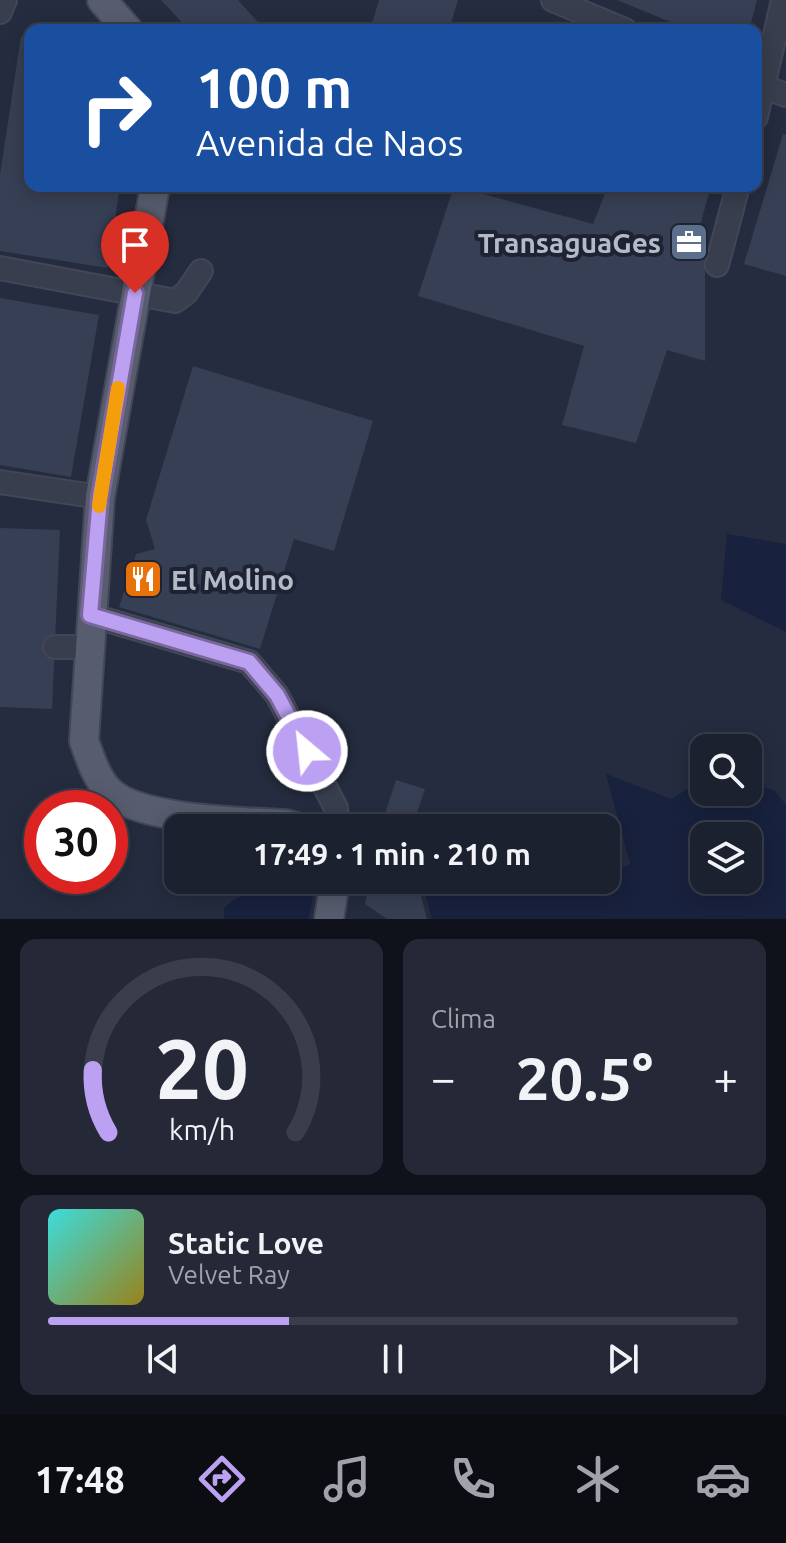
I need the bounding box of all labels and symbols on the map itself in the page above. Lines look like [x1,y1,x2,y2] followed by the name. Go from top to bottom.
[101,211,169,293] pin
[668,221,710,263] office icon: TransaguaGes
[478,227,661,258] place label: TransaguaGes
[122,558,164,600] restaurant icon: El Molino
[171,564,294,595] place label: El Molino
[265,709,349,793] position arrow
[24,790,128,894] speed limit sign: 30

